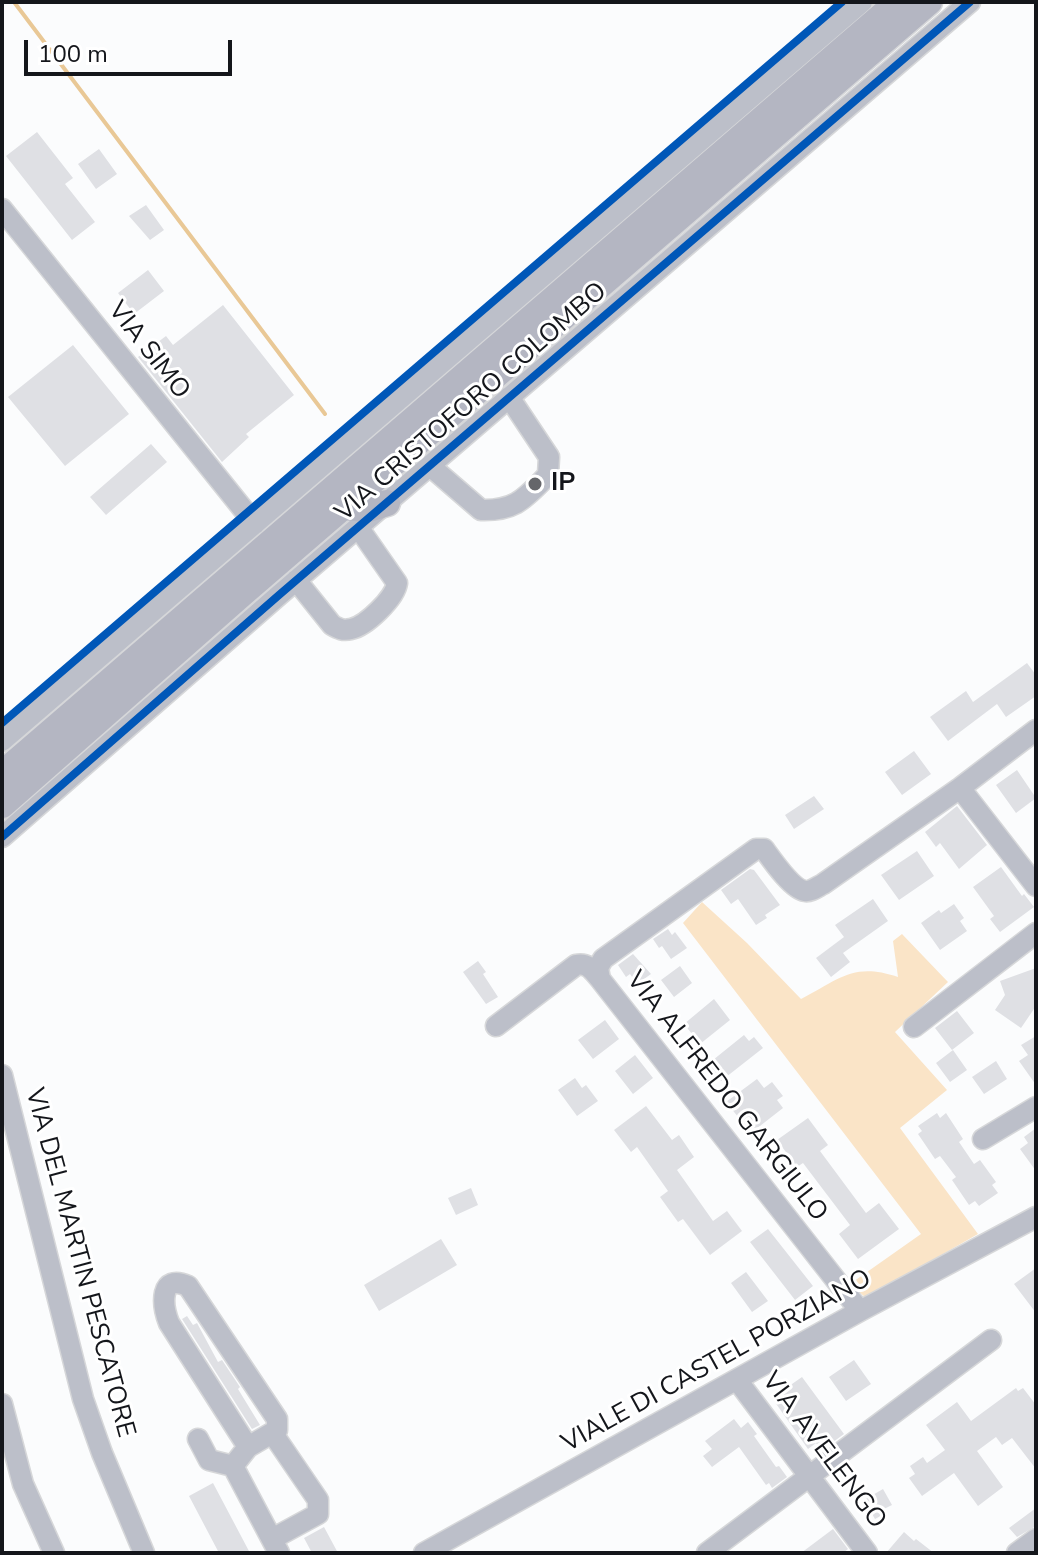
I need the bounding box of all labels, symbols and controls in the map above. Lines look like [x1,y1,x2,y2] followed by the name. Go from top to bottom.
[28,24,236,74] scale bar
[38,38,108,70] text: 100 m
[330,277,614,529] street label: VIA CRISTOFORO COLOMBO
[100,296,196,406] street label: VIA SIMO
[551,468,575,500] place label: IP
[526,475,544,493] marker: IP
[619,966,833,1228] street label: VIA ALFREDO GARGIULO
[17,1085,141,1441] street label: VIA DEL MARTIN PESCATORE
[557,1264,877,1460] street label: VIALE DI CASTEL PORZIANO
[754,1366,892,1536] street label: VIA AVELENGO

